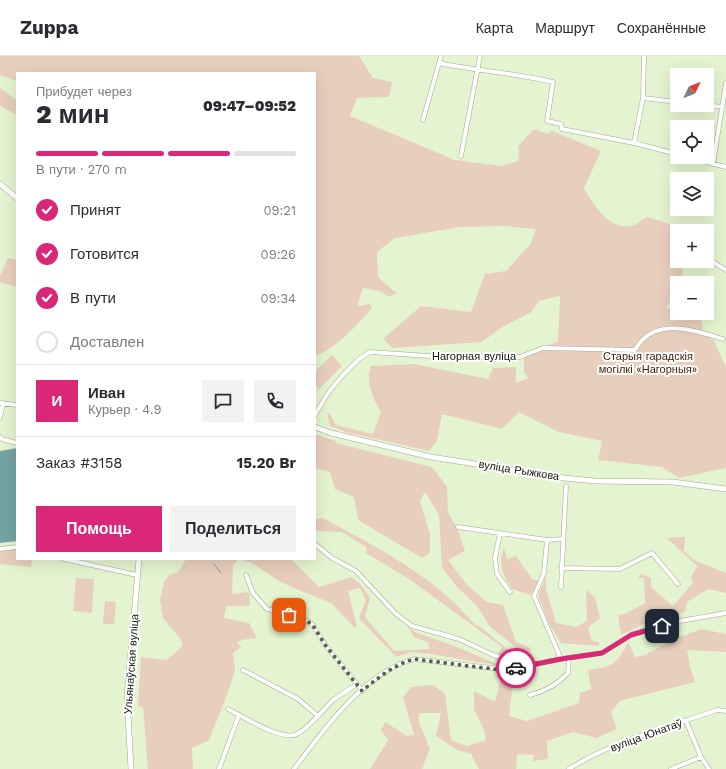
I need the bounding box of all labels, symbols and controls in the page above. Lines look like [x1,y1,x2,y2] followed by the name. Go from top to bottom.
[20,16,78,39] text: Zuppa
[476,20,513,36] text: Карта
[535,20,595,36] text: Маршрут
[617,20,706,36] text: Сохранённые
[670,68,714,112] north arrow
[670,68,714,320] map controls
[36,84,132,99] text: Прибудет через
[203,97,296,115] text: 09:47–09:52
[36,99,110,129] text: 2 мин
[670,120,714,164] button: locate
[36,162,127,177] text: В пути · 270 m
[670,172,714,216] button: layers
[36,199,58,221] icon: check
[70,201,121,219] text: Принят
[263,203,296,218] text: 09:21
[670,224,714,268] button: +
[36,243,58,265] icon: check
[70,245,139,263] text: Готовится
[261,247,296,262] text: 09:26
[670,276,714,320] button: −
[36,287,58,309] icon: check
[70,289,116,307] text: В пути
[261,291,296,306] text: 09:34
[70,333,144,351] text: Доставлен
[432,350,517,363] street label: Нагорная вуліца
[599,350,697,376] park label: Старыя гарадскія могілкі «Нагорныя»
[202,380,244,422] button: chat
[254,380,296,422] button: phone
[88,384,125,402] text: Иван
[52,392,62,410] text: И
[88,402,161,417] text: Курьер · 4.9
[36,454,123,472] text: Заказ #3158
[237,454,296,472] text: 15.20 Br
[478,458,561,483] street label: вуліца Рыжкова
[36,506,162,552] button: Помощь
[170,506,296,552] button: Поделиться
[272,598,306,632] pin
[278,604,300,626] icon: bag
[645,609,679,643] pin
[122,613,142,715] street label: Ульянаўская вуліца
[651,615,673,637] icon: home
[496,648,536,688] courier
[505,657,527,679] icon: car
[608,716,684,754] street label: вуліца Юнатаў

